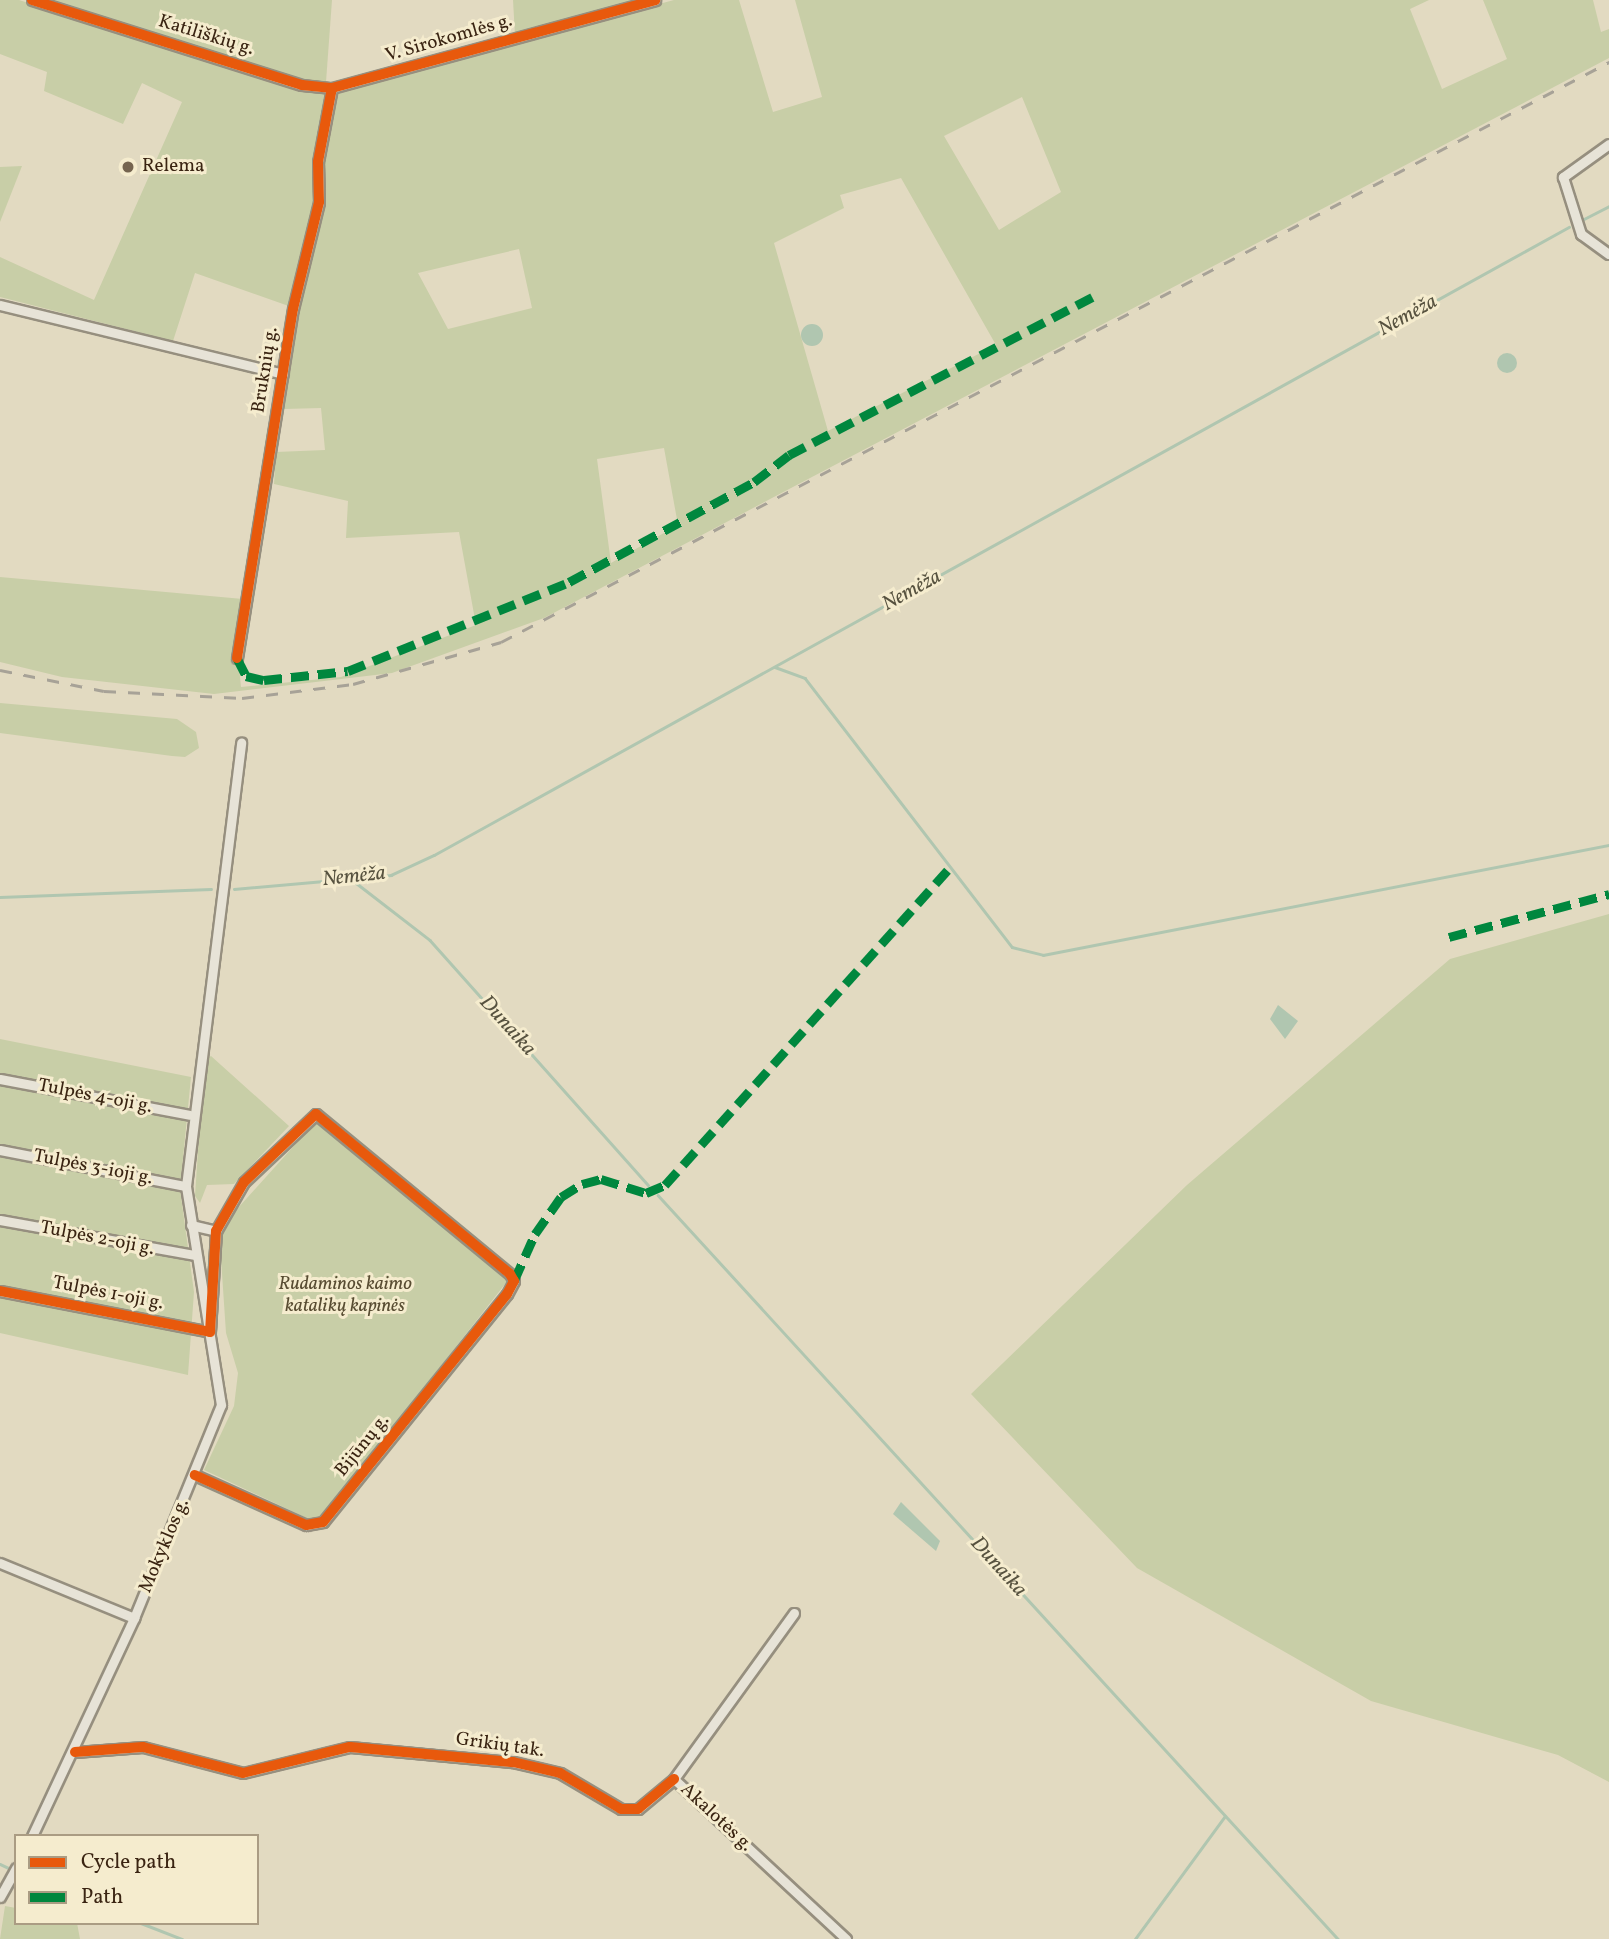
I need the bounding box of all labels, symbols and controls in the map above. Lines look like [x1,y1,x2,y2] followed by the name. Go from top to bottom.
[383,10,515,68] street label: V. Sirokomlės g.
[155,11,257,61] street label: Katiliškių g.
[142,156,205,178] place label: Relema
[120,159,136,175] marker: Relema
[1374,290,1442,342] water label: Nemėža
[248,325,284,415] street label: Bruknių g.
[878,565,946,617] water label: Nemėža
[321,861,387,893] water label: Nemėža
[473,991,541,1061] water label: Dunaika
[36,1075,154,1119] street label: Tulpės 4-oji g.
[31,1145,155,1191] street label: Tulpės 3-ioji g.
[38,1217,156,1261] street label: Tulpės 2-oji g.
[51,1272,165,1316] street label: Tulpės 1-oji g.
[278,1274,412,1318] park label: Rudaminos kaimo katalikų kapinės
[331,1410,395,1482] street label: Bijūnų g.
[135,1495,195,1597] street label: Mokyklos g.
[964,1532,1032,1602] water label: Dunaika
[454,1729,546,1763] street label: Grikių tak.
[675,1779,757,1857] street label: Akalotės g.
[14,1834,259,1925] legend
[81,1848,176,1877] text: Cycle path
[81,1883,123,1912] text: Path

